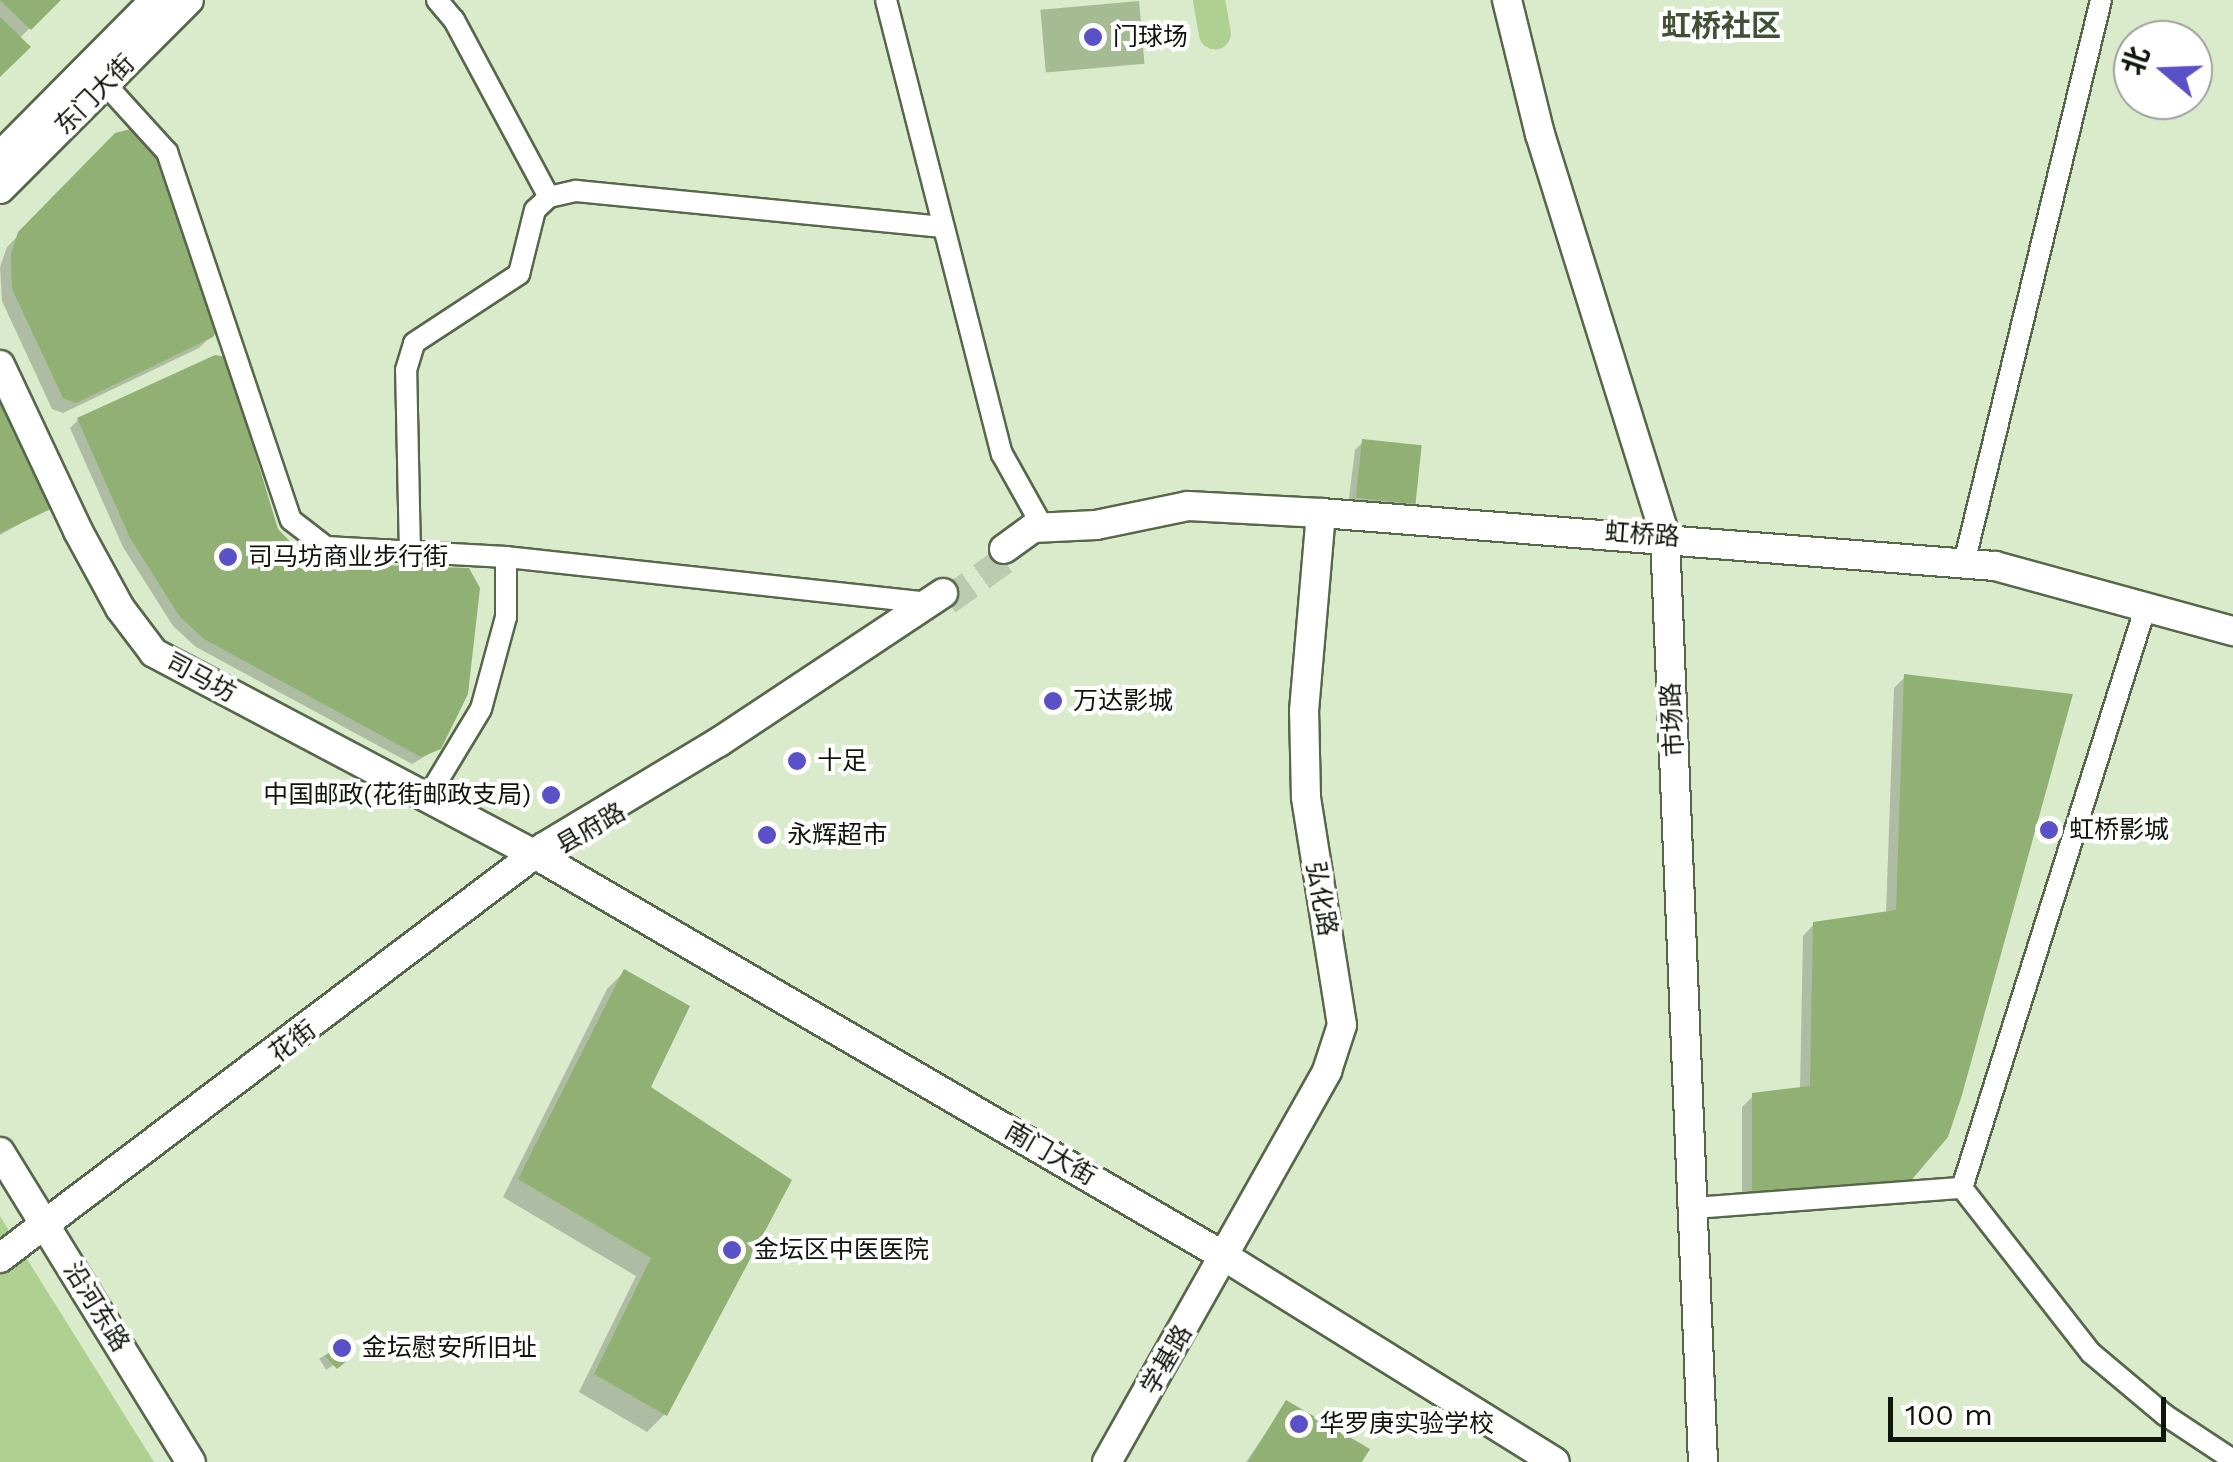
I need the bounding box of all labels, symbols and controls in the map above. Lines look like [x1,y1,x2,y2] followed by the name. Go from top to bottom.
[1661,8,1781,44] district label: 虹桥社区
[2113,20,2213,120] north arrow
[1113,22,1188,52] place label: 门球场
[1082,26,1104,48] marker: 门球场
[2116,42,2156,79] text: 北
[49,49,141,141] street label: 东门大街
[1604,517,1680,553] street label: 虹桥路
[248,542,448,572] place label: 司马坊商业步行街
[217,546,239,568] marker: 司马坊商业步行街
[161,647,241,709] street label: 司马坊
[1656,682,1690,758] street label: 市场路
[1073,686,1173,716] place label: 万达影城
[1042,690,1064,712] marker: 万达影城
[817,746,867,776] place label: 十足
[786,750,808,772] marker: 十足
[264,780,531,810] place label: 中国邮政(花街邮政支局)
[540,784,562,806] marker: 中国邮政(花街邮政支局)
[551,797,631,861] street label: 县府路
[2069,815,2169,845] place label: 虹桥影城
[2038,819,2060,841] marker: 虹桥影城
[787,820,887,850] place label: 永辉超市
[756,824,778,846] marker: 永辉超市
[1300,859,1342,939] street label: 弘化路
[264,1015,322,1069] street label: 花街
[999,1116,1101,1192] street label: 南门大街
[754,1235,929,1265] place label: 金坛区中医医院
[719,1237,745,1263] marker: 金坛区中医医院
[57,1257,135,1357] street label: 沿河东路
[1135,1320,1199,1400] street label: 学基路
[362,1333,537,1363] place label: 金坛慰安所旧址
[331,1337,353,1359] marker: 金坛慰安所旧址
[1893,1377,2170,1439] scale bar
[1905,1397,1993,1432] text: 100 m
[1319,1409,1494,1439] place label: 华罗庚实验学校
[1288,1413,1310,1435] marker: 华罗庚实验学校

